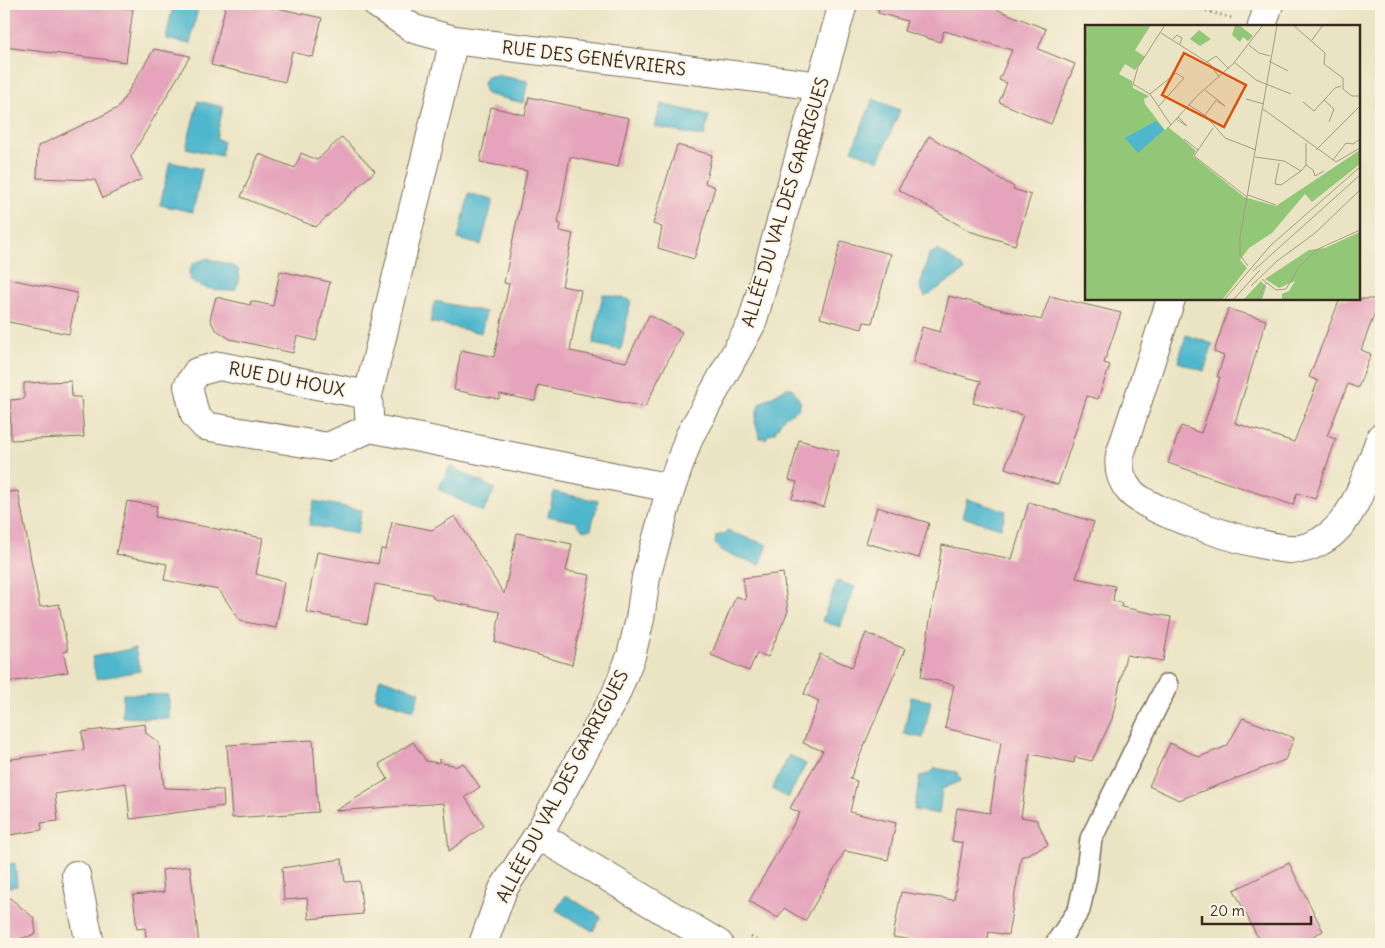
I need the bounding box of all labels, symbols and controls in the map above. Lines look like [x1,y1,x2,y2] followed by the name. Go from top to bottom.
[1085,25,1360,300] inset map
[501,35,687,81] street label: RUE DES GENÉVRIERS
[736,74,834,330] street label: ALLÉE DU VAL DES GARRIGUES
[227,356,348,402] street label: RUE DU HOUX
[491,666,633,906] street label: ALLÉE DU VAL DES GARRIGUES
[1202,893,1311,925] scale bar
[1210,901,1245,920] text: 20 m

